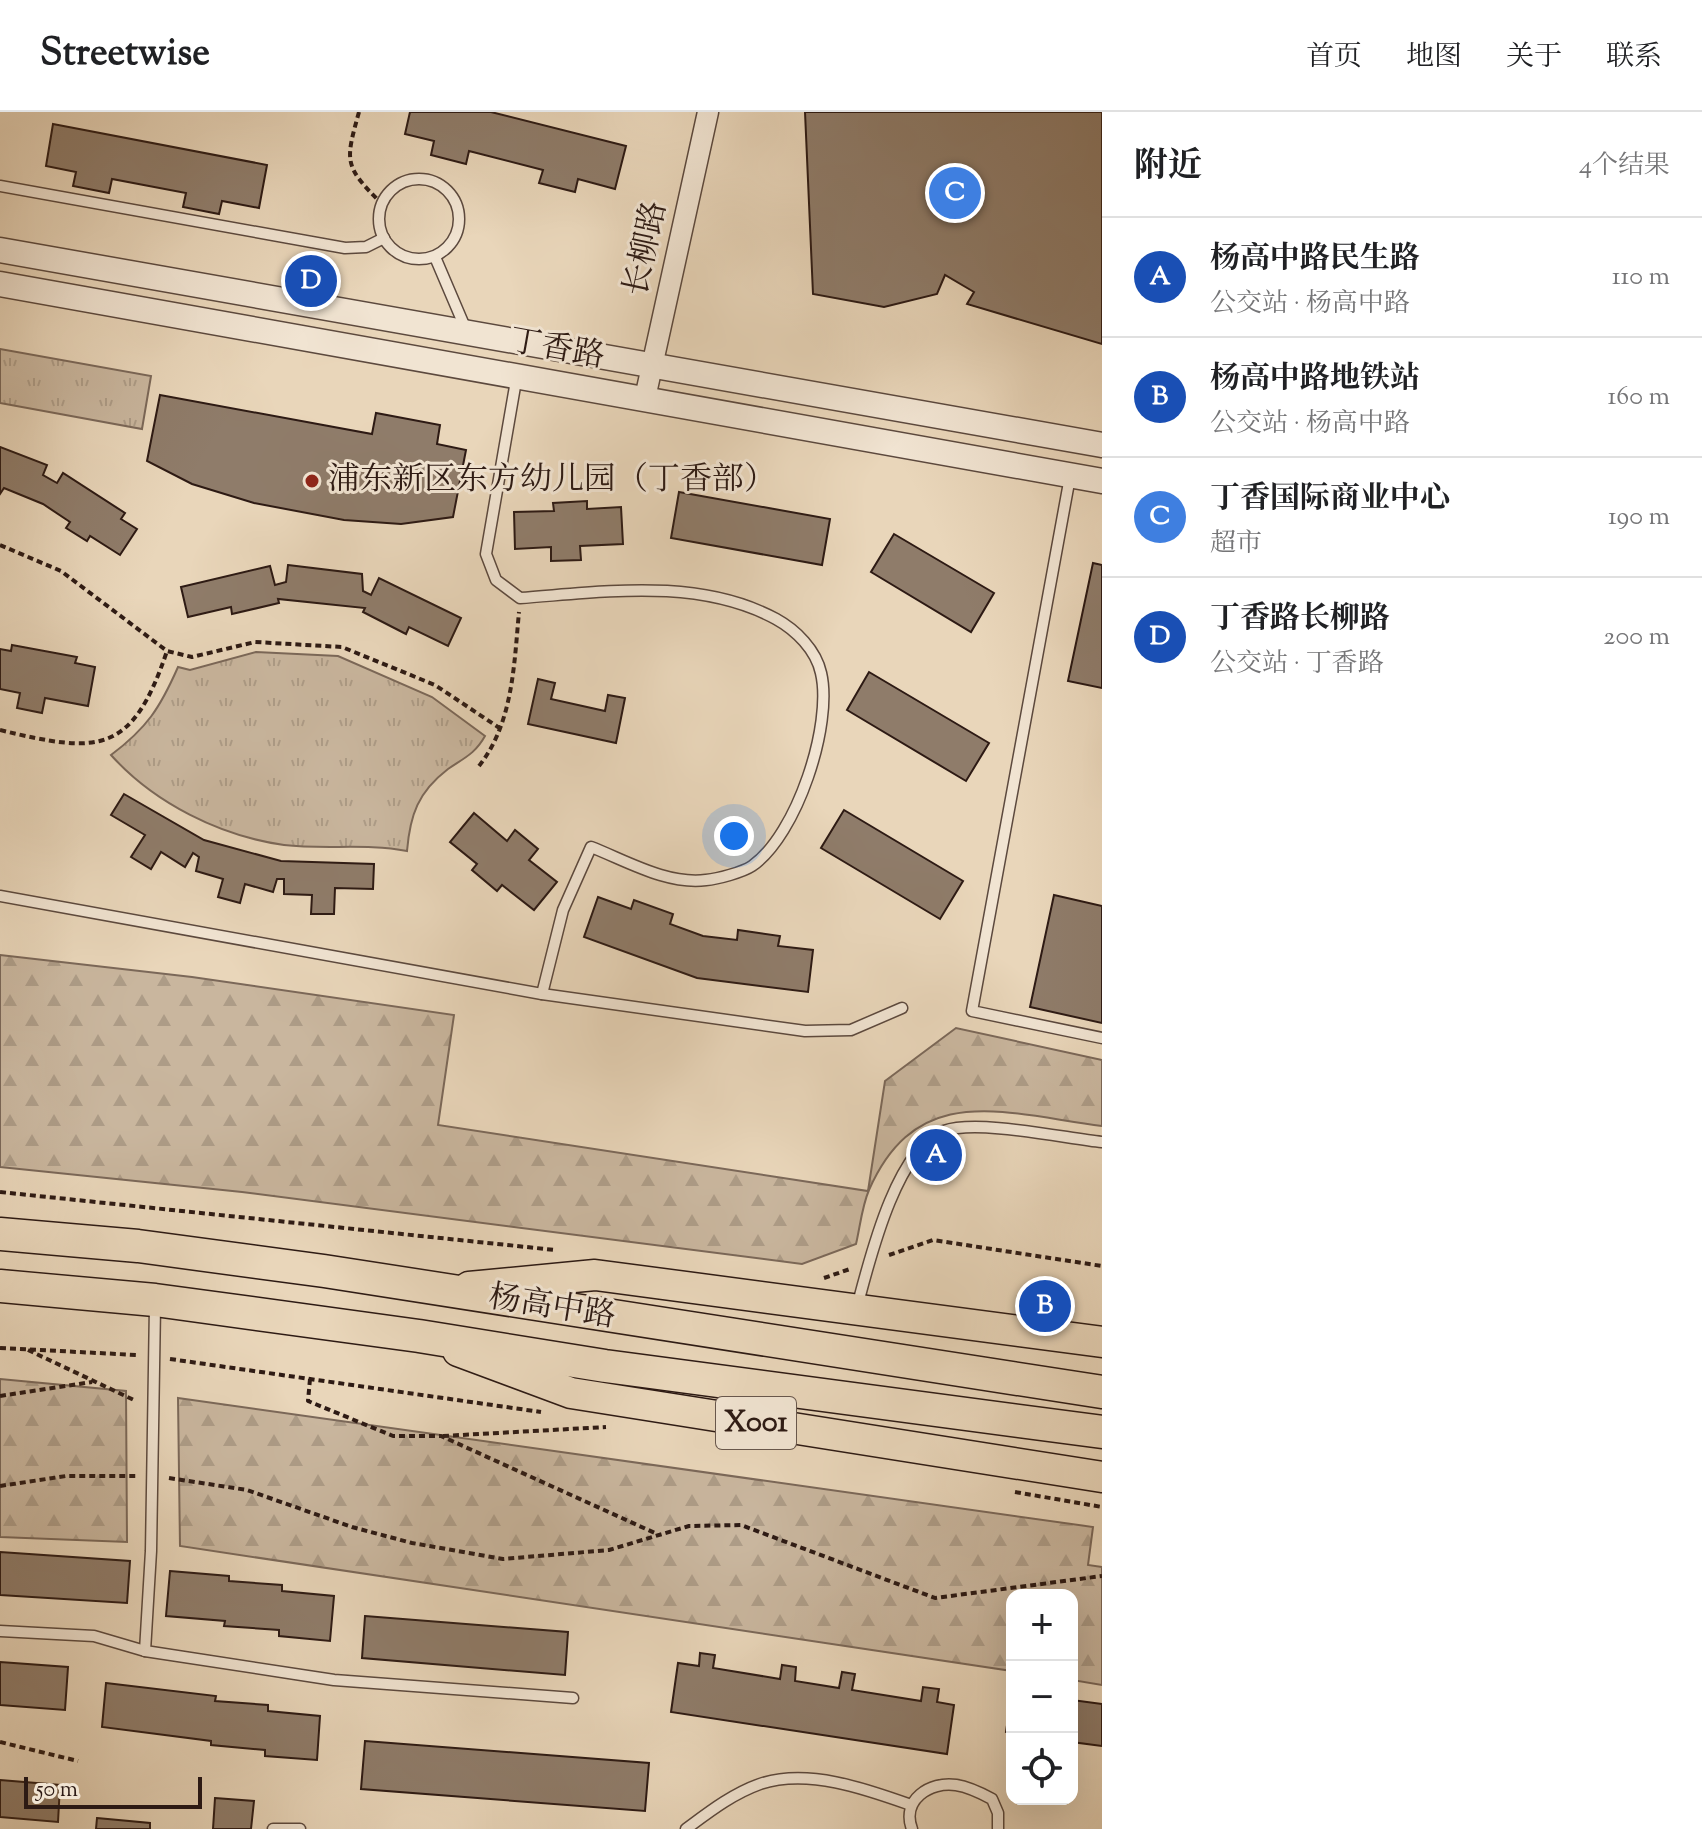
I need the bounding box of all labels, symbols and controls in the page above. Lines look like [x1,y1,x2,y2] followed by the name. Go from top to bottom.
[40,28,210,82] text: Streetwise
[1306,38,1362,78] text: 首页
[1406,38,1462,78] text: 地图
[1506,38,1562,78] text: 关于
[1606,38,1662,78] text: 联系
[1134,143,1202,192] text: 附近
[1579,148,1670,185] text: 4个结果
[929,163,981,223] pin: C
[615,197,679,301] street label: 长柳路
[1210,238,1420,281] text: 杨高中路民生路
[285,251,337,311] pin: D
[1149,259,1171,296] text: A
[1612,259,1670,296] text: 110 m
[1210,286,1410,323] text: 公交站 · 杨高中路
[506,319,608,381] street label: 丁香路
[1210,358,1420,401] text: 杨高中路地铁站
[1152,379,1168,416] text: B
[1607,379,1670,416] text: 160 m
[1210,406,1410,443] text: 公交站 · 杨高中路
[328,458,776,504] place label: 浦东新区东方幼儿园（丁香部）
[303,472,321,490] marker: 浦东新区东方幼儿园（丁香部）
[1210,478,1450,521] text: 丁香国际商业中心
[1150,499,1170,536] text: C
[1608,499,1670,536] text: 190 m
[1210,526,1262,563] text: 超市
[1210,598,1390,641] text: 丁香路长柳路
[1150,619,1170,656] text: D
[1603,619,1670,656] text: 200 m
[1210,646,1384,683] text: 公交站 · 丁香路
[714,816,754,856] your location
[910,1125,962,1185] pin: A
[485,1275,619,1341] street label: 杨高中路
[1019,1276,1071,1336] pin: B
[716,1397,796,1449] road number: X001
[1006,1589,1078,1805] map controls
[1006,1589,1078,1661] button: +
[1006,1661,1078,1733] button: −
[1006,1733,1078,1805] button: locate
[24,1773,202,1809] scale bar
[36,1775,78,1807] text: 50 m

